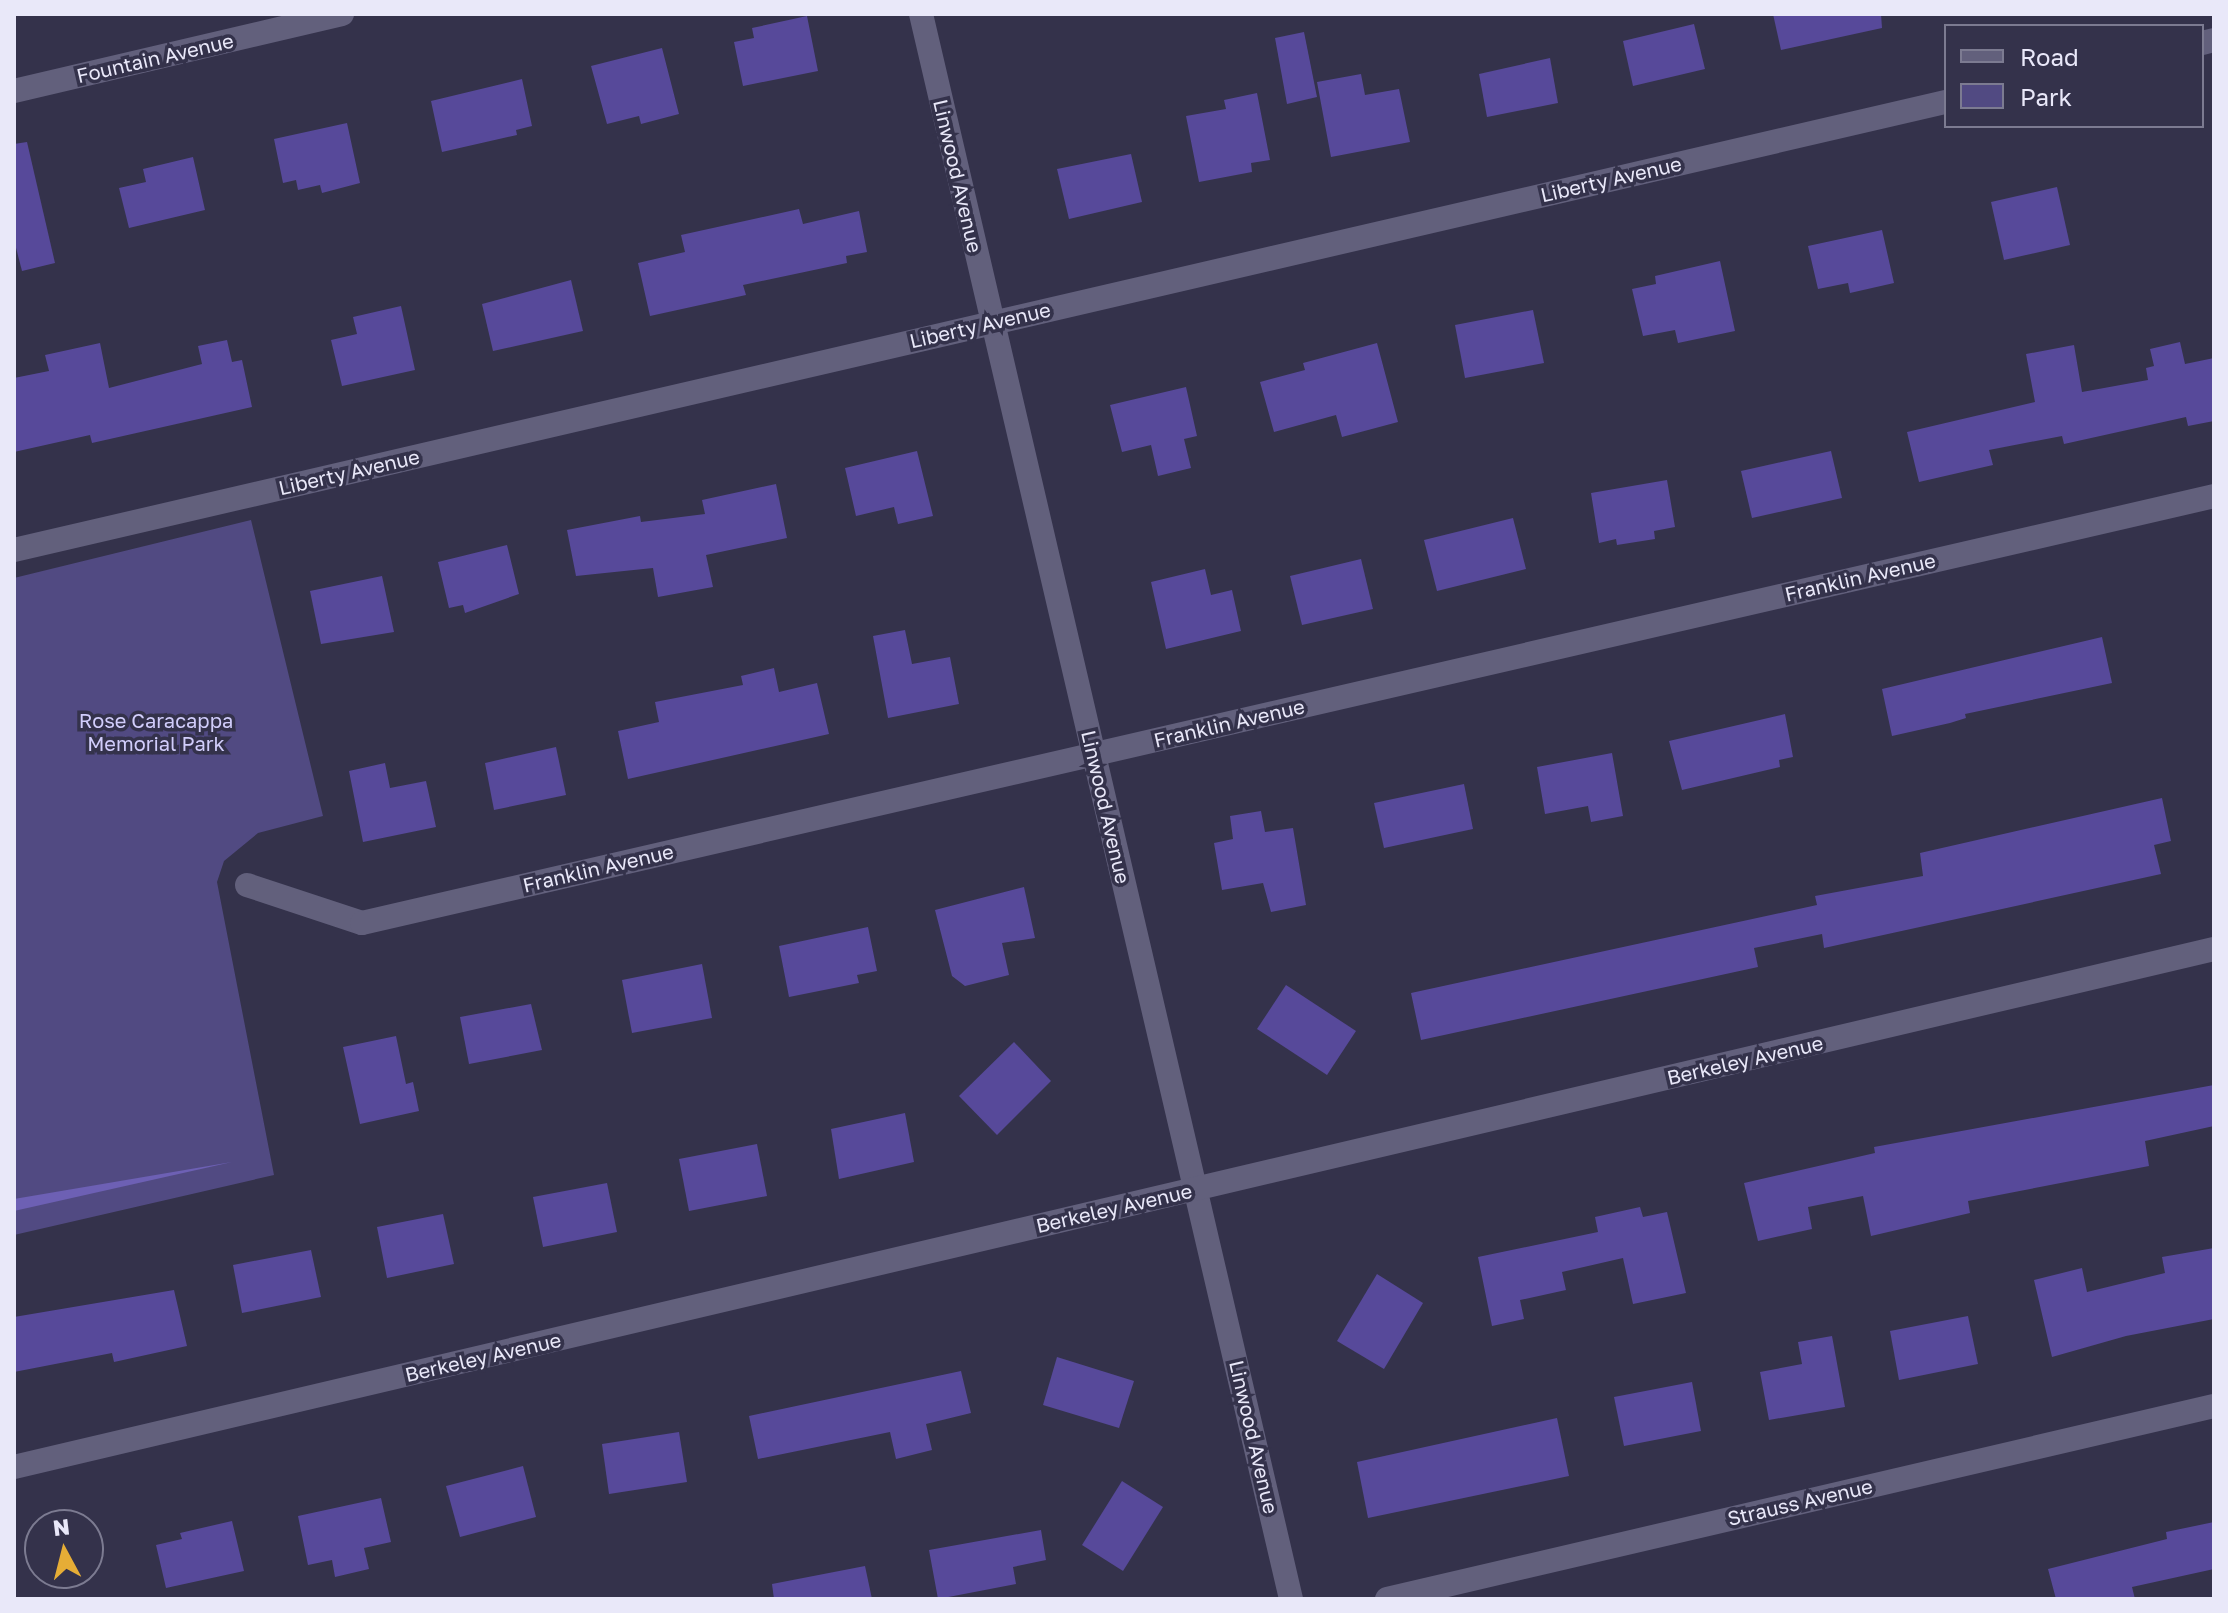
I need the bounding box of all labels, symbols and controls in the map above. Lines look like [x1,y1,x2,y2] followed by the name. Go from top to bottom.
[1944,24,2204,128] legend
[74,28,236,88] street label: Fountain Avenue
[2020,42,2079,71] text: Road
[2020,82,2072,111] text: Park
[929,97,987,255] street label: Linwood Avenue
[1538,151,1684,207] street label: Liberty Avenue
[907,297,1053,353] street label: Liberty Avenue
[276,444,422,500] street label: Liberty Avenue
[1782,548,1938,606] street label: Franklin Avenue
[1151,694,1307,752] street label: Franklin Avenue
[79,708,233,755] park label: Rose Caracappa Memorial Park
[1077,728,1135,886] street label: Linwood Avenue
[520,839,676,897] street label: Franklin Avenue
[1665,1030,1825,1090] street label: Berkeley Avenue
[1034,1178,1194,1238] street label: Berkeley Avenue
[403,1327,563,1387] street label: Berkeley Avenue
[1225,1358,1283,1516] street label: Linwood Avenue
[1725,1474,1875,1530] street label: Strauss Avenue
[24,1509,104,1589] north arrow
[51,1512,71,1541] text: N

